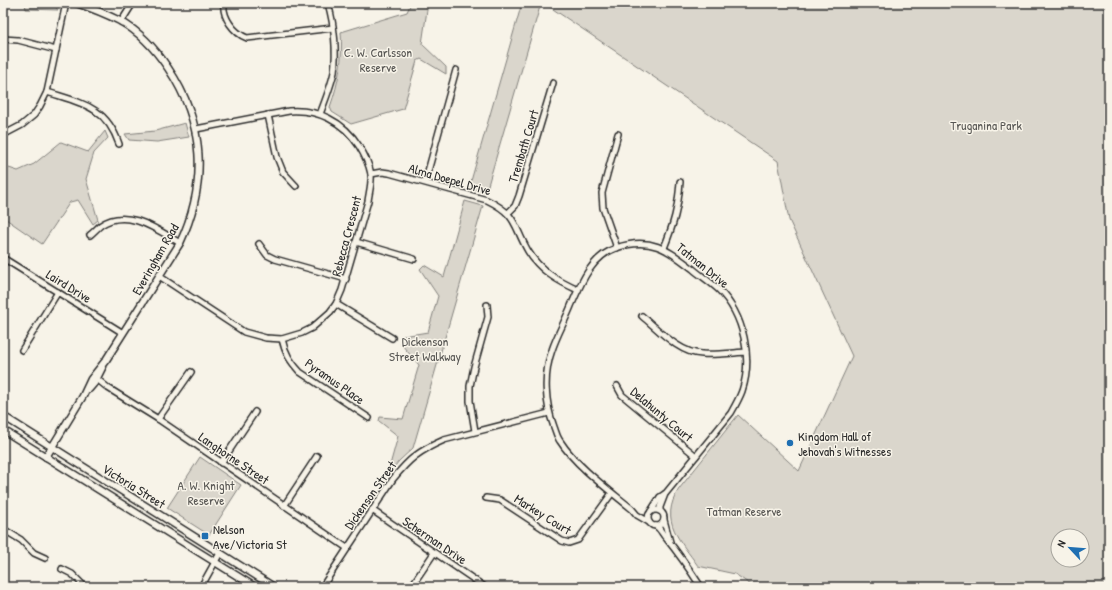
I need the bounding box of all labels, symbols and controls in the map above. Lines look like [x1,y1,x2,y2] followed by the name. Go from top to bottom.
[344,43,412,76] park label: C. W. Carlsson Reserve
[503,107,543,185] street label: Trembath Court
[950,116,1022,134] park label: Truganina Park
[407,159,493,199] street label: Alma Doepel Drive
[327,193,366,278] street label: Rebecca Crescent
[127,220,183,298] street label: Everingham Road
[673,238,733,292] street label: Tatman Drive
[43,265,95,307] street label: Laird Drive
[389,332,461,365] park label: Dickenson Street Walkway
[302,354,368,408] street label: Pyramus Place
[627,383,697,446] street label: Delahunty Court
[798,427,891,460] place label: Kingdom Hall of Jehovah's Witnesses
[195,428,273,489] street label: Langhorne Street
[785,438,795,448] marker: Kingdom Hall of Jehovah's Witnesses
[340,457,401,533] street label: Dickenson Street
[99,459,169,513] street label: Victoria Street
[177,476,235,509] park label: A. W. Knight Reserve
[511,489,575,539] street label: Markey Court
[706,502,782,520] park label: Tatman Reserve
[399,512,471,568] street label: Scherman Drive
[213,520,287,553] place label: Nelson Ave/Victoria St
[1050,528,1090,568] north arrow
[200,531,210,541] marker: Nelson Ave/Victoria St
[1053,538,1069,549] text: N

